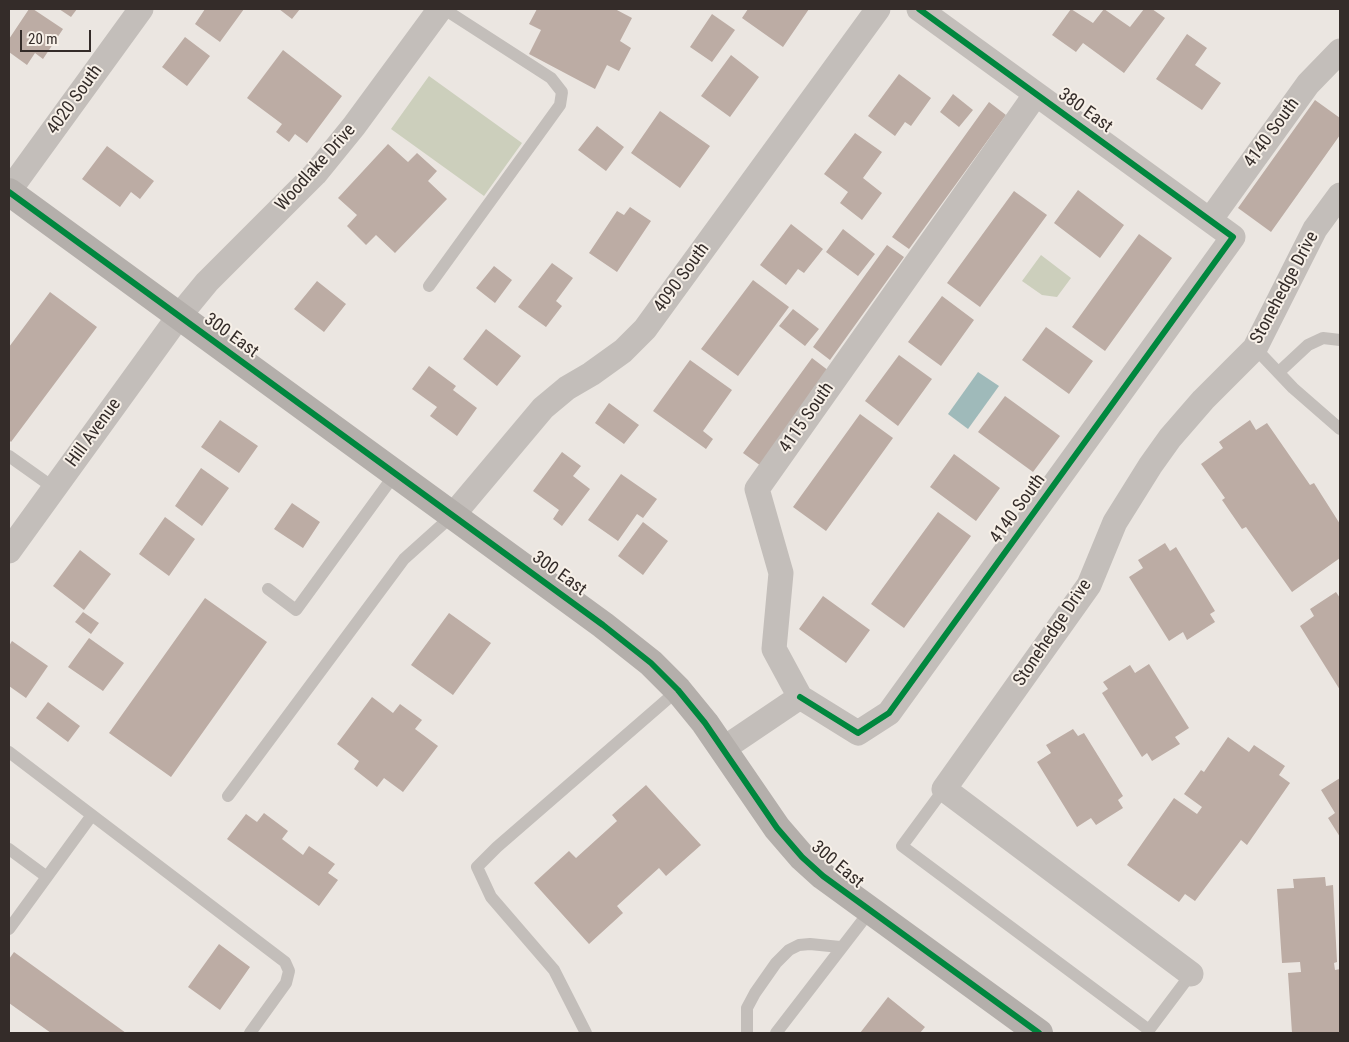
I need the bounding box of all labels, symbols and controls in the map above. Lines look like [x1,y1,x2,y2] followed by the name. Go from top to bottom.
[22,20,94,52] scale bar
[28,30,58,48] text: 20 m
[43,61,107,139] street label: 4020 South
[1054,84,1116,138] street label: 380 East
[1240,94,1304,172] street label: 4140 South
[271,120,361,216] street label: Woodlake Drive
[1246,228,1324,348] street label: Stonehedge Drive
[650,239,714,317] street label: 4090 South
[200,309,262,363] street label: 300 East
[775,379,839,457] street label: 4115 South
[62,394,126,472] street label: Hill Avenue
[986,470,1050,548] street label: 4140 South
[528,547,590,601] street label: 300 East
[1009,576,1097,690] street label: Stonehedge Drive
[806,837,868,893] street label: 300 East

